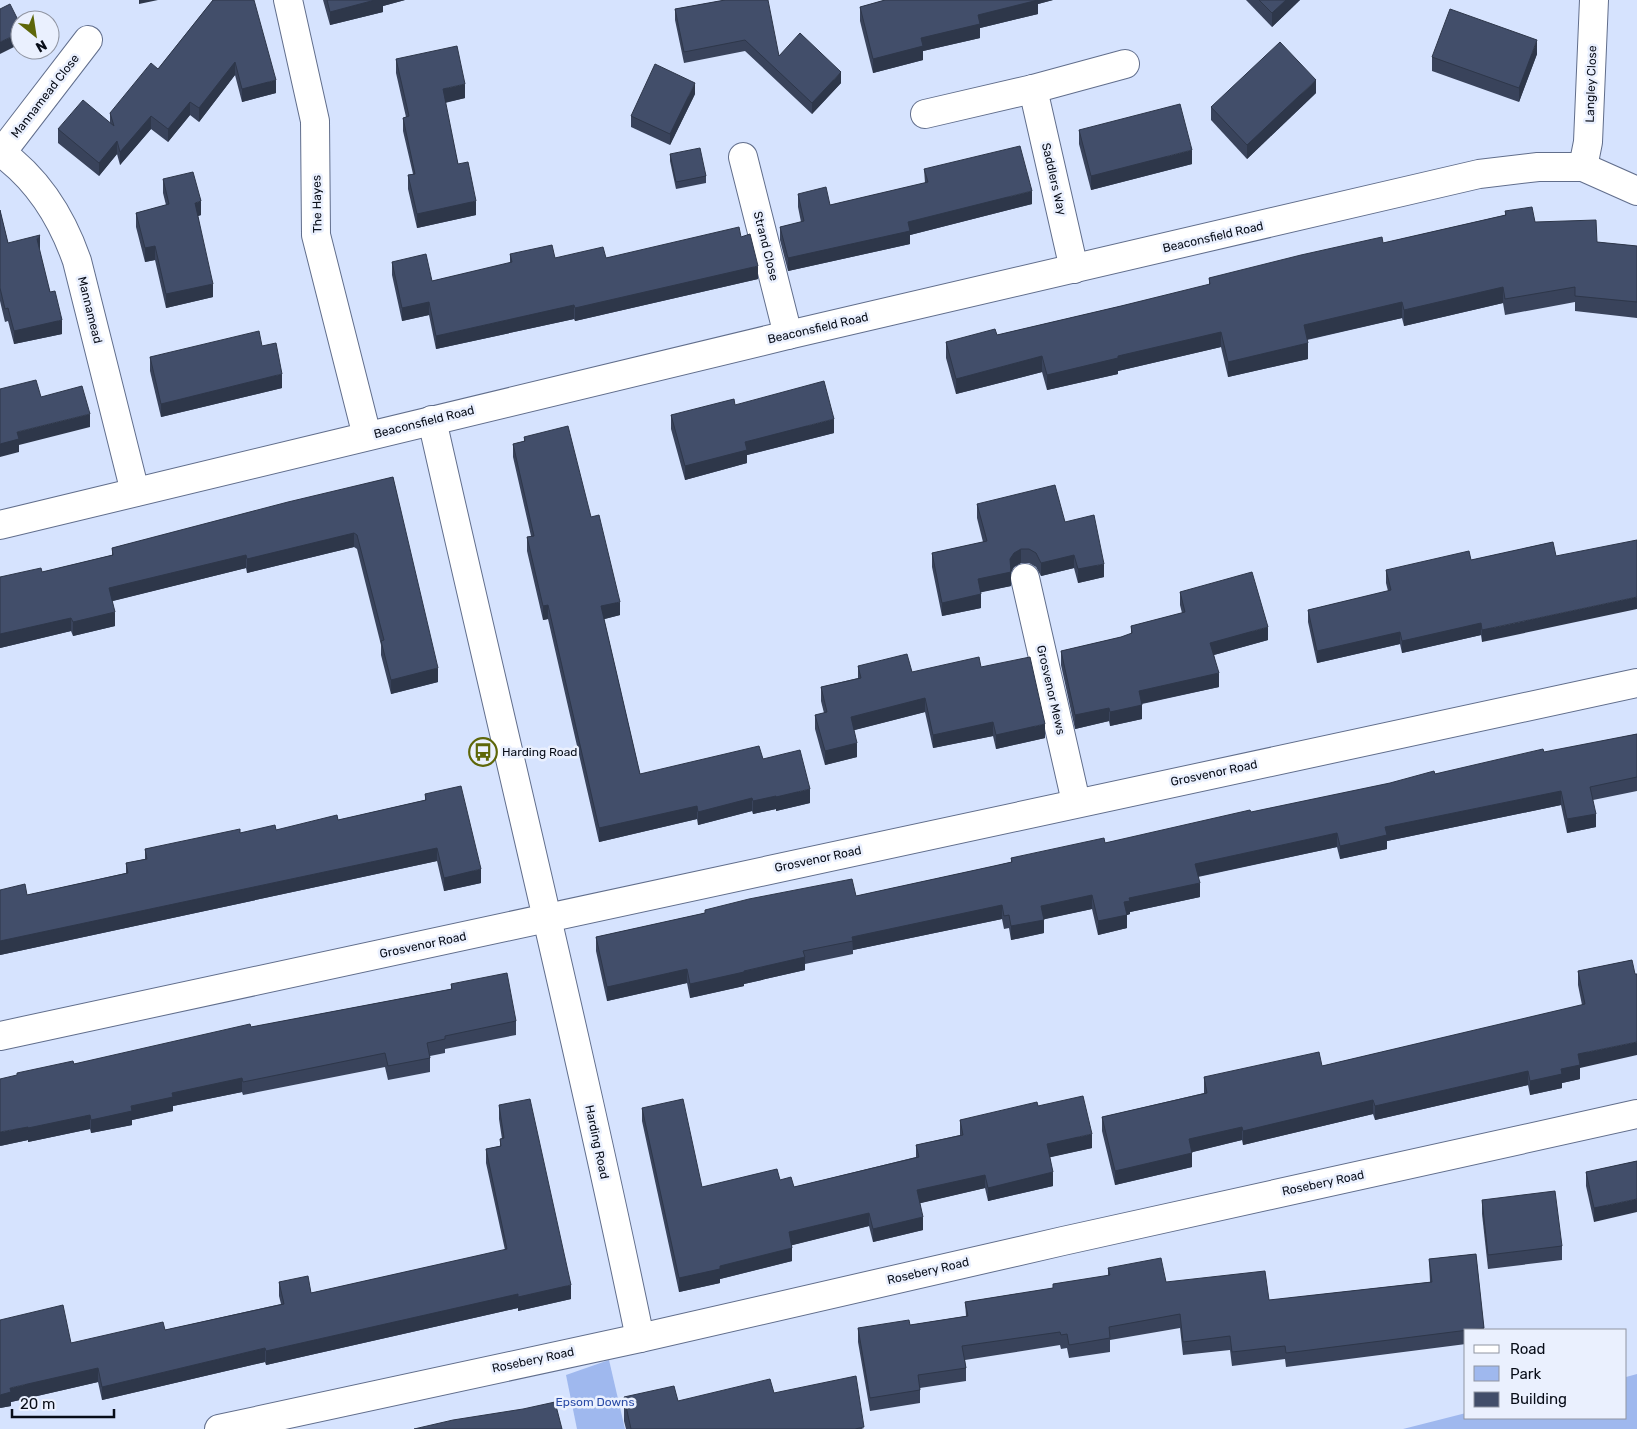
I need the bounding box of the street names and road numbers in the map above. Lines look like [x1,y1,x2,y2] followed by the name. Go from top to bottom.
[1583,45,1599,123] street label: Langley Close
[8,51,82,141] street label: Mannamead Close
[1039,141,1069,217] street label: Saddlers Way
[309,175,325,233] street label: The Hayes
[751,210,781,283] street label: Strand Close
[1161,219,1265,255] street label: Beaconsfield Road
[75,275,105,345] street label: Mannamead
[766,310,870,346] street label: Beaconsfield Road
[372,403,476,441] street label: Beaconsfield Road
[1034,644,1068,736] street label: Grosvenor Mews
[1169,757,1259,789] street label: Grosvenor Road
[773,843,863,875] street label: Grosvenor Road
[378,929,468,961] street label: Grosvenor Road
[582,1104,612,1180] street label: Harding Road
[1281,1167,1365,1199] street label: Rosebery Road
[886,1255,970,1287] street label: Rosebery Road
[491,1344,575,1376] street label: Rosebery Road

